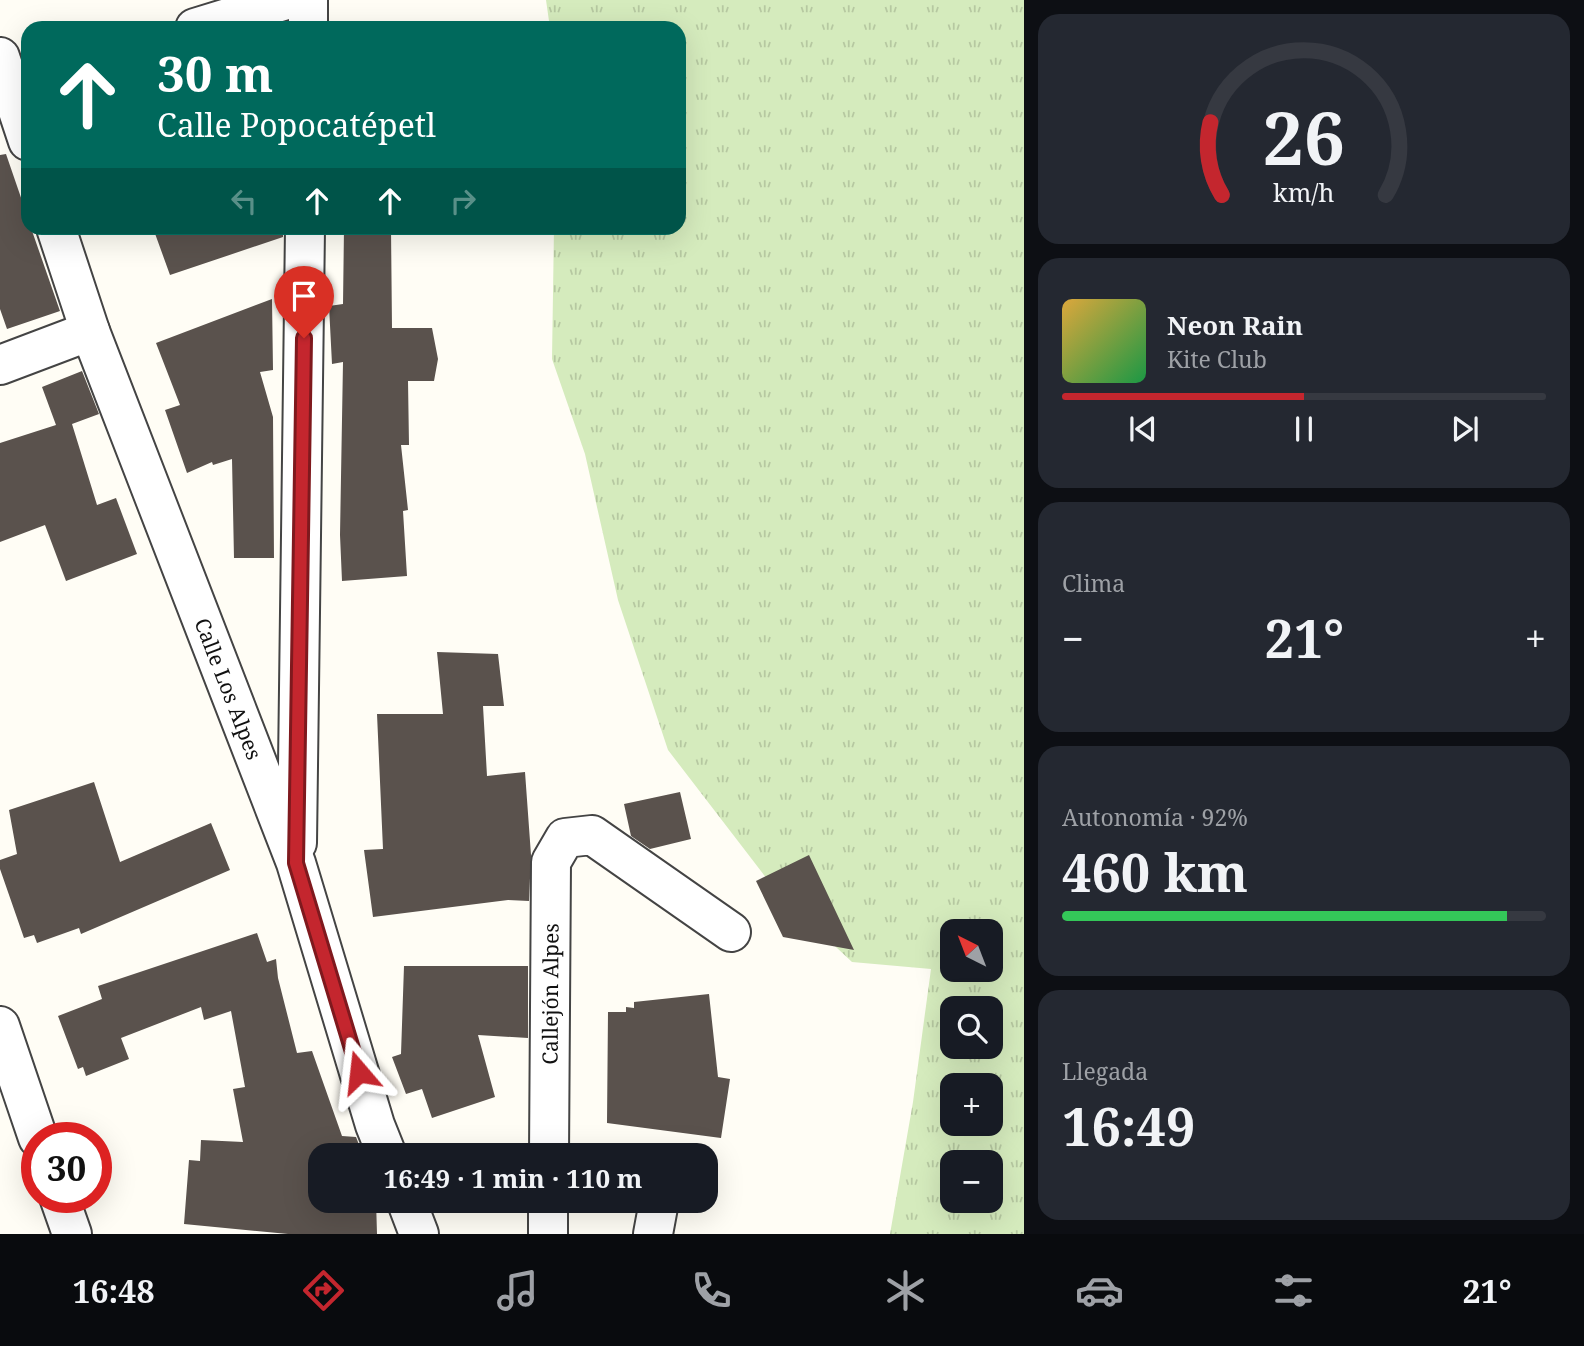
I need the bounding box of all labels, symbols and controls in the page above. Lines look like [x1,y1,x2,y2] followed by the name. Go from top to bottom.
[157,40,273,106] text: 30 m
[42,49,133,140] icon: ahead
[1263,87,1345,186] text: 26
[157,103,436,146] text: Calle Popocatépetl
[1273,175,1335,209] text: km/h
[225,182,263,220] icon: left
[298,182,336,220] icon: ahead
[371,182,409,220] icon: ahead
[444,182,482,220] icon: right
[274,266,334,338] pin
[285,277,323,315] icon: arrive
[1167,307,1303,343] text: Neon Rain
[1167,343,1267,375] text: Kite Club
[1124,410,1162,448] icon: previous
[1285,410,1323,448] icon: pause
[1446,410,1484,448] icon: next
[1062,567,1125,599] text: Clima
[1265,602,1344,673] text: 21°
[1062,612,1084,664] text: −
[1525,612,1546,664] text: +
[188,614,269,763] street label: Calle Los Alpes
[1062,801,1248,833] text: Autonomía · 92%
[1062,836,1248,907] text: 460 km
[940,919,1003,982] north arrow
[940,919,1003,1213] map controls
[536,923,565,1065] street label: Callejón Alpes
[940,996,1003,1059] button: search
[322,1035,396,1109] position arrow
[1062,1055,1148,1087] text: Llegada
[940,1073,1003,1136] button: +
[1062,1090,1195,1161] text: 16:49
[21,1122,112,1213] speed limit sign: 30
[940,1150,1003,1213] button: −
[383,1160,643,1196] text: 16:49 · 1 min · 110 m
[299,1266,348,1315] icon: directions
[493,1266,542,1315] icon: music
[687,1266,736,1315] icon: phone
[881,1266,930,1315] icon: climate
[1075,1266,1124,1315] icon: car
[1269,1266,1318,1315] icon: filters
[72,1269,154,1312] text: 16:48
[1463,1269,1511,1312] text: 21°

